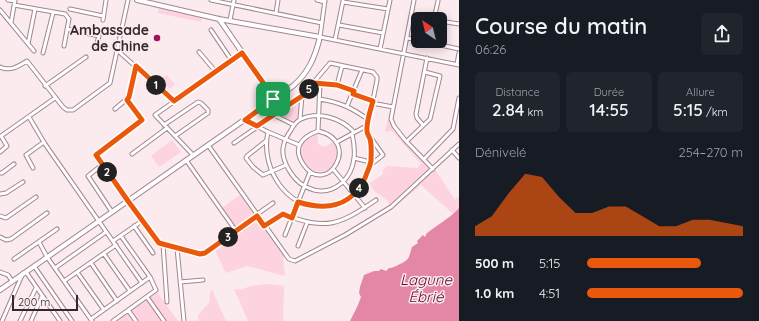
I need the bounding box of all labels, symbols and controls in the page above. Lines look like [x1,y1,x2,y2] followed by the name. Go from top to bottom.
[411,12,447,48] north arrow
[411,12,447,48] map controls
[475,12,647,40] text: Course du matin
[701,13,743,55] button: share
[70,21,149,55] place label: Ambassade de Chine
[152,33,162,43] marker: Ambassade de Chine
[475,41,506,57] text: 06:26
[146,75,166,95] pin: 1
[154,78,158,92] text: 1
[299,79,319,99] pin: 5
[256,82,290,116] pin
[306,82,312,96] text: 5
[496,85,540,99] text: Distance
[594,85,624,99] text: Durée
[686,85,715,99] text: Allure
[262,88,284,110] icon: arrive
[492,99,524,120] text: 2.84
[589,99,629,120] text: 14:55
[673,99,703,120] text: 5:15
[524,105,543,119] text: km
[703,105,728,119] text: /km
[475,144,526,160] text: Dénivelé
[678,144,743,160] text: 254–270 m
[97,162,117,182] pin: 2
[104,165,110,179] text: 2
[349,178,369,198] pin: 4
[356,181,362,195] text: 4
[218,227,238,247] pin: 3
[225,230,231,244] text: 3
[475,255,514,271] text: 500 m
[539,255,560,271] text: 5:15
[400,270,453,306] water label: Lagune Ébrié
[475,285,514,301] text: 1.0 km
[539,285,560,301] text: 4:51
[12,293,78,312] scale bar
[18,295,50,309] text: 200 m

